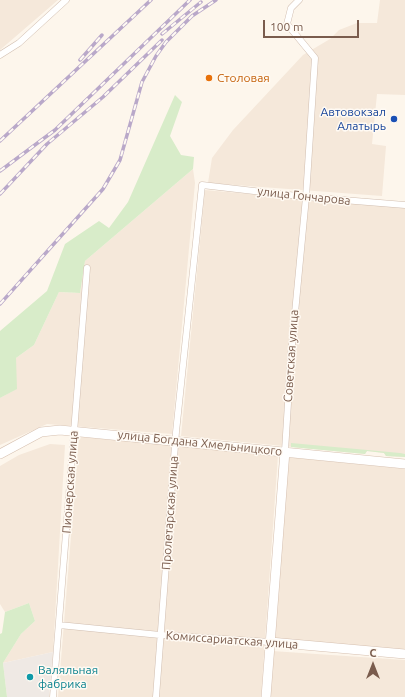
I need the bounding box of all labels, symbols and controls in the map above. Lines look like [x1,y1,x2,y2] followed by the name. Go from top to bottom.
[265,12,361,38] scale bar
[270,20,303,33] text: 100 m
[217,71,270,85] place label: Столовая
[204,73,214,83] marker: Столовая
[320,105,386,133] place label: Автовокзал Алатырь
[389,114,399,124] marker: Автовокзал Алатырь
[257,184,351,208] street label: улица Гончарова
[281,309,301,403] street label: Советская улица
[117,427,283,459] street label: улица Богдана Хмельницкого
[59,430,81,534] street label: Пионерская улица
[159,455,181,571] street label: Пролетарская улица
[165,628,299,652] street label: Комиссариатская улица
[353,645,393,685] north arrow
[369,647,377,659] text: С
[38,663,98,691] place label: Валяльная фабрика
[25,672,35,682] marker: Валяльная фабрика

